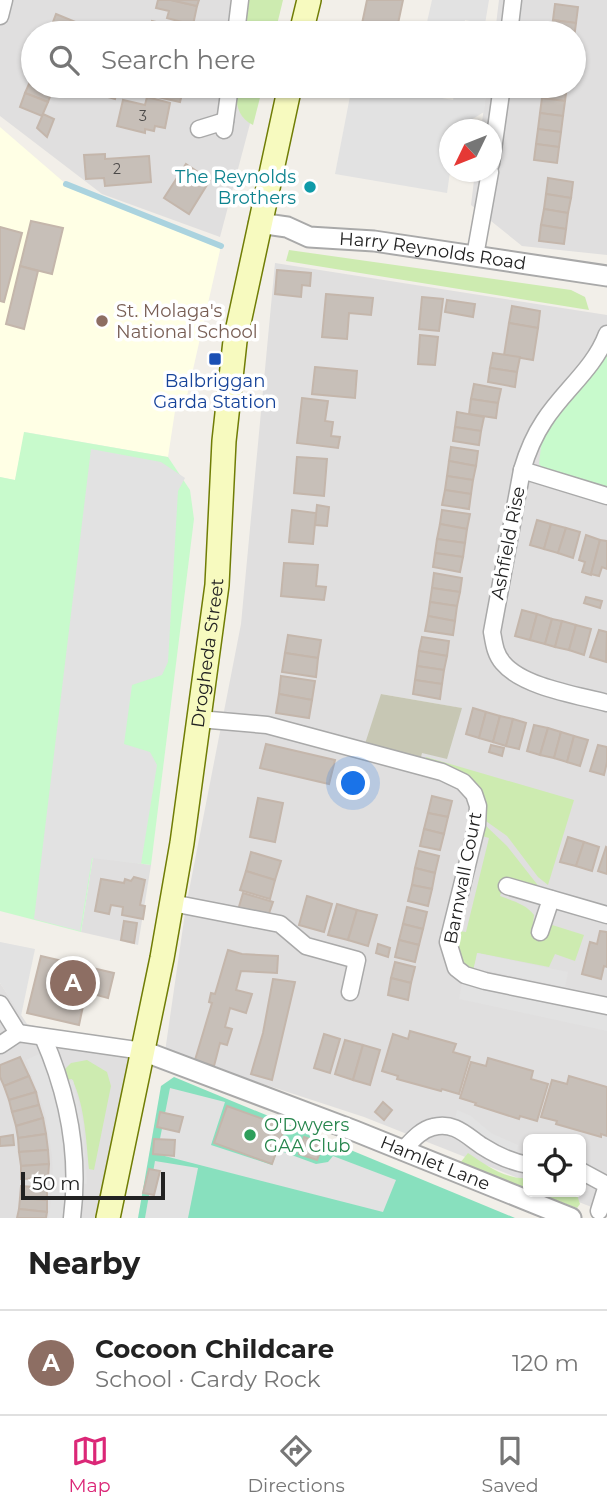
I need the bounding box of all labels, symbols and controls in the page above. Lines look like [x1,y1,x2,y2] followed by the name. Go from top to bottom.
[21,21,586,98] search box
[45,41,83,79] icon: search
[101,44,256,76] text: Search here
[139,107,147,125] house number: 3
[439,119,502,182] north arrow
[113,160,121,178] house number: 2
[175,166,296,209] place label: The Reynolds Brothers
[302,179,318,195] marker: The Reynolds Brothers
[338,228,528,275] street label: Harry Reynolds Road
[116,300,258,343] place label: St. Molaga's National School
[94,313,110,329] marker: St. Molaga's National School
[207,351,223,367] marker: Balbriggan Garda Station
[153,370,277,413] place label: Balbriggan Garda Station
[486,484,530,601] street label: Ashfield Rise
[187,578,228,729] street label: Drogheda Street
[336,766,370,800] your location
[439,810,487,946] street label: Barnwall Court
[50,957,96,1009] pin: A
[264,1114,351,1157] place label: O'Dwyers GAA Club
[242,1127,258,1143] marker: O'Dwyers GAA Club
[377,1131,493,1195] street label: Hamlet Lane
[523,1134,586,1197] map controls
[523,1134,586,1197] button: locate
[21,1169,164,1201] scale bar
[32,1172,80,1195] text: 50 m
[28,1245,140,1282] text: Nearby
[95,1333,334,1365] text: Cocoon Childcare
[42,1349,60,1377] text: A
[512,1349,579,1377] text: 120 m
[95,1365,321,1393] text: School · Cardy Rock
[68,1432,111,1497] tab: Map
[247,1432,345,1497] tab: Directions
[482,1432,539,1497] tab: Saved

